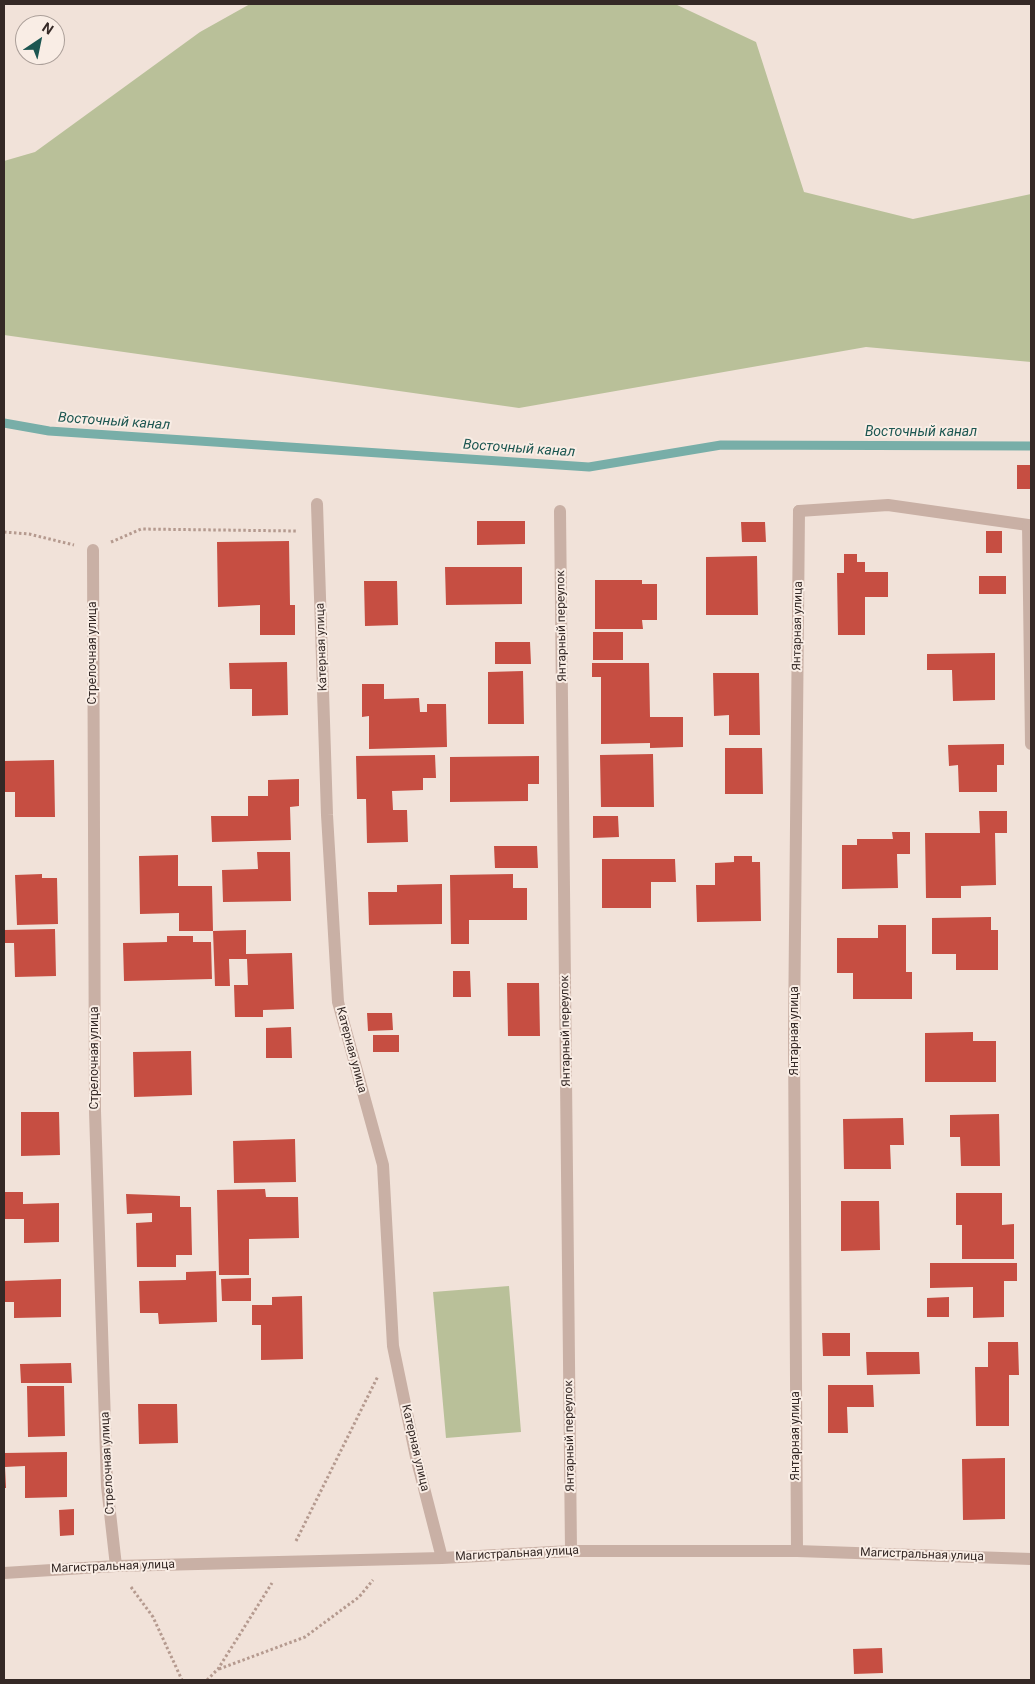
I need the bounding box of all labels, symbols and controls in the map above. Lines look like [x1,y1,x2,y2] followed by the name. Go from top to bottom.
[15,15,65,65] north arrow
[39,19,56,38] text: N
[57,410,171,434] water label: Восточный канал
[865,424,977,440] water label: Восточный канал
[462,437,576,461] water label: Восточный канал
[554,570,570,682] street label: Янтарный переулок
[790,581,806,671] street label: Янтарная улица
[86,602,100,704] street label: Стрелочная улица
[313,603,331,691] street label: Катерная улица
[558,975,574,1087] street label: Янтарный переулок
[788,986,802,1076] street label: Янтарная улица
[333,1005,369,1095] street label: Катерная улица
[88,1007,102,1109] street label: Стрелочная улица
[562,1380,578,1492] street label: Янтарный переулок
[789,1391,803,1481] street label: Янтарная улица
[398,1403,432,1493] street label: Катерная улица
[98,1411,118,1515] street label: Стрелочная улица
[455,1544,579,1564] street label: Магистральная улица
[860,1546,984,1564] street label: Магистральная улица
[51,1558,175,1576] street label: Магистральная улица

